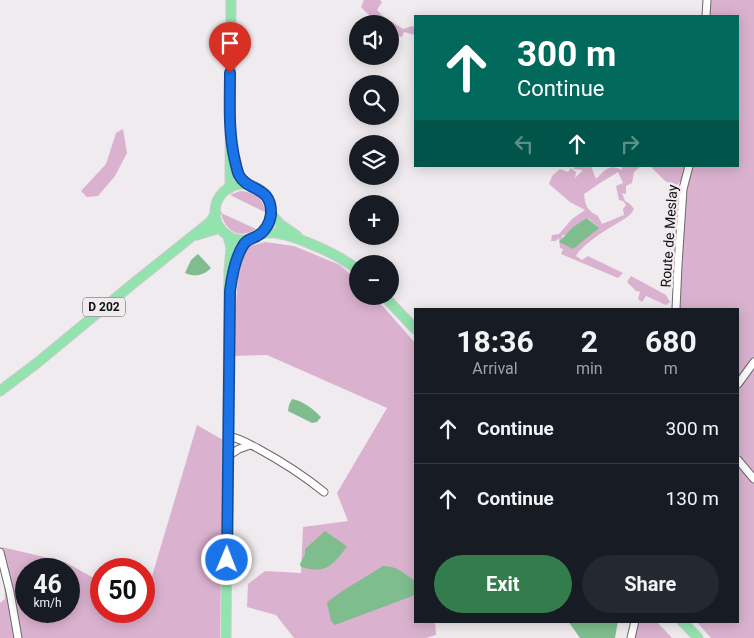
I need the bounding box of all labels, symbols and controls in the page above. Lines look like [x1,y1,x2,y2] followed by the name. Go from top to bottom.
[349,15,399,305] map controls
[349,15,399,65] button: sound
[209,22,251,73] pin
[216,29,244,57] icon: arrive
[517,34,616,75] text: 300 m
[434,35,499,100] icon: ahead
[349,75,399,125] button: search
[517,76,605,101] text: Continue
[510,130,538,158] icon: left
[563,130,591,158] icon: ahead
[616,130,644,158] icon: right
[349,135,399,185] button: layers
[657,184,681,288] street label: Route de Meslay
[349,195,399,245] button: +
[349,255,399,305] button: −
[83,298,125,316] road number: D 202
[456,324,534,359] text: 18:36
[581,324,598,359] text: 2
[645,324,697,359] text: 680
[472,359,518,378] text: Arrival
[576,359,603,378] text: min
[664,359,678,378] text: m
[434,415,462,443] icon: ahead
[477,417,554,440] text: Continue
[666,417,719,440] text: 300 m
[434,485,462,513] icon: ahead
[477,487,554,510] text: Continue
[666,487,719,510] text: 130 m
[200,533,252,585] position arrow
[434,555,572,613] button: Exit
[582,555,719,613] button: Share
[90,558,155,623] speed limit sign: 50
[33,570,62,599] text: 46
[33,596,62,610] text: km/h

